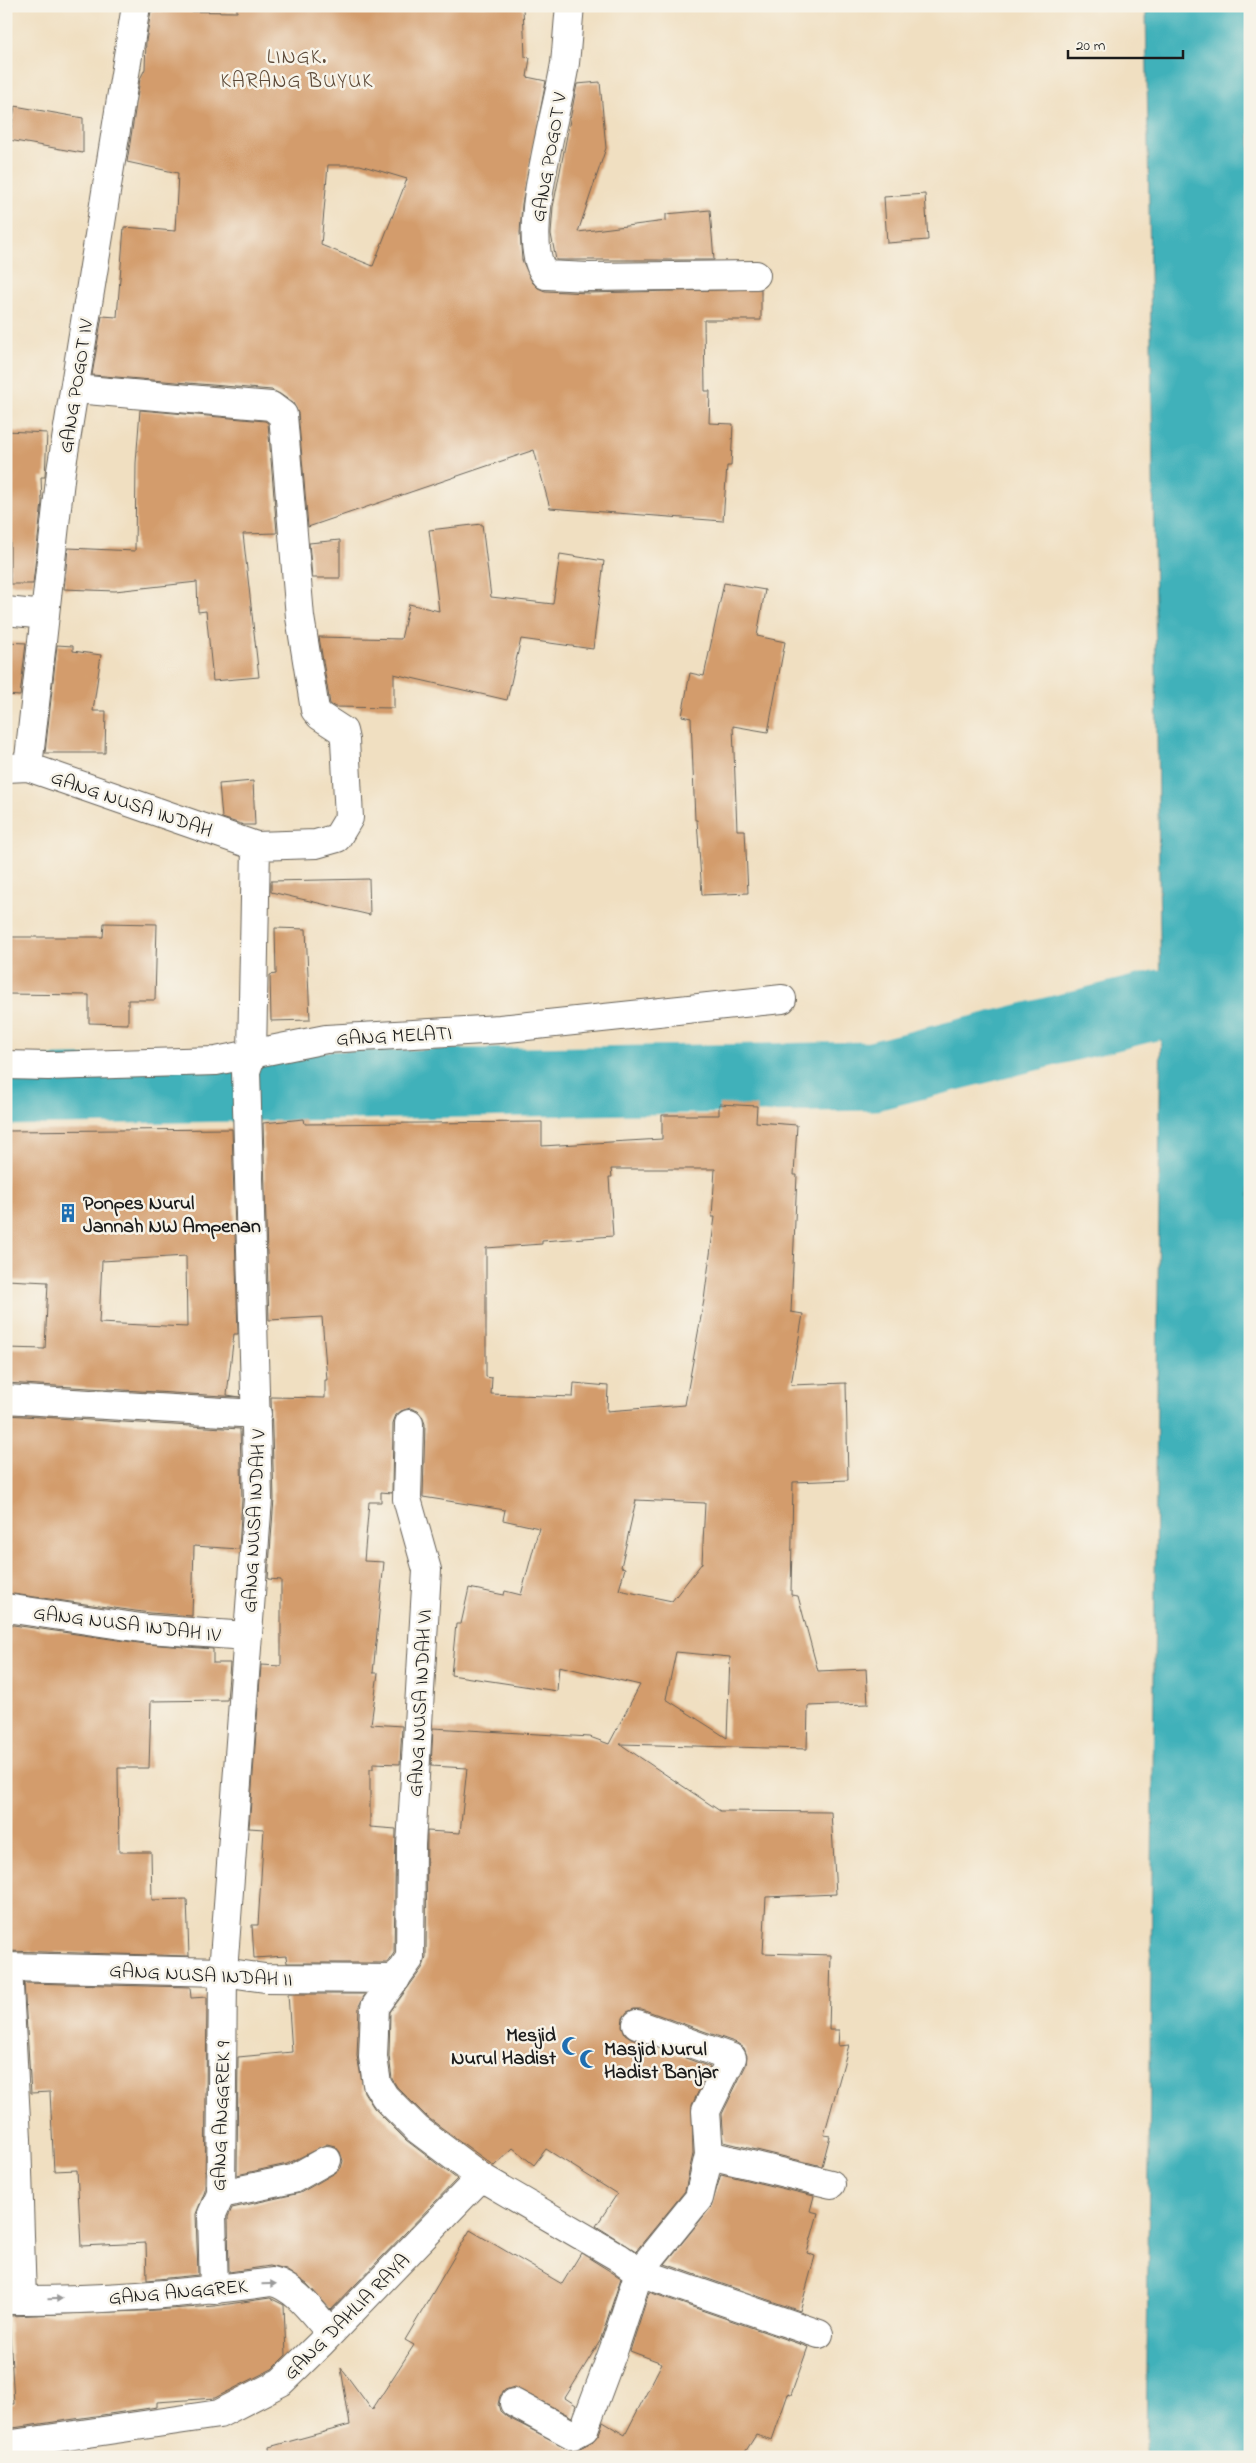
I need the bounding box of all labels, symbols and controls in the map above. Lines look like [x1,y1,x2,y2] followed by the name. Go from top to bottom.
[1068,28,1184,60] scale bar
[1076,35,1106,57] text: 20 m
[221,43,373,97] district label: LINGK. KARANG BUYUK
[525,90,576,224] street label: GANG POGOT V
[53,317,102,455] street label: GANG POGOT IV
[47,764,216,847] street label: GANG NUSA INDAH
[335,1020,453,1055] street label: GANG MELATI
[83,1190,261,1242] place label: Ponpes Nurul Jannah NW Ampenan
[57,1202,79,1224] building icon: Ponpes Nurul Jannah NW Ampenan
[236,1428,275,1613] street label: GANG NUSA INDAH V
[32,1600,222,1651] street label: GANG NUSA INDAH IV
[402,1608,441,1798] street label: GANG NUSA INDAH VI
[109,1957,293,1996] street label: GANG NUSA INDAH II
[451,2022,557,2074] place label: Mesjid Nurul Hadist
[560,2035,582,2057] mosque icon: Mesjid Nurul Hadist
[604,2036,719,2088] place label: Masjid Nurul Hadist Banjar
[205,2041,240,2192] street label: GANG ANGGREK 9
[578,2048,600,2070] mosque icon: Masjid Nurul Hadist Banjar
[278,2248,418,2388] street label: GANG DAHLIA RAYA
[108,2273,249,2314] street label: GANG ANGGREK
[262,2279,278,2287] one-way arrow
[47,2294,63,2302] one-way arrow

